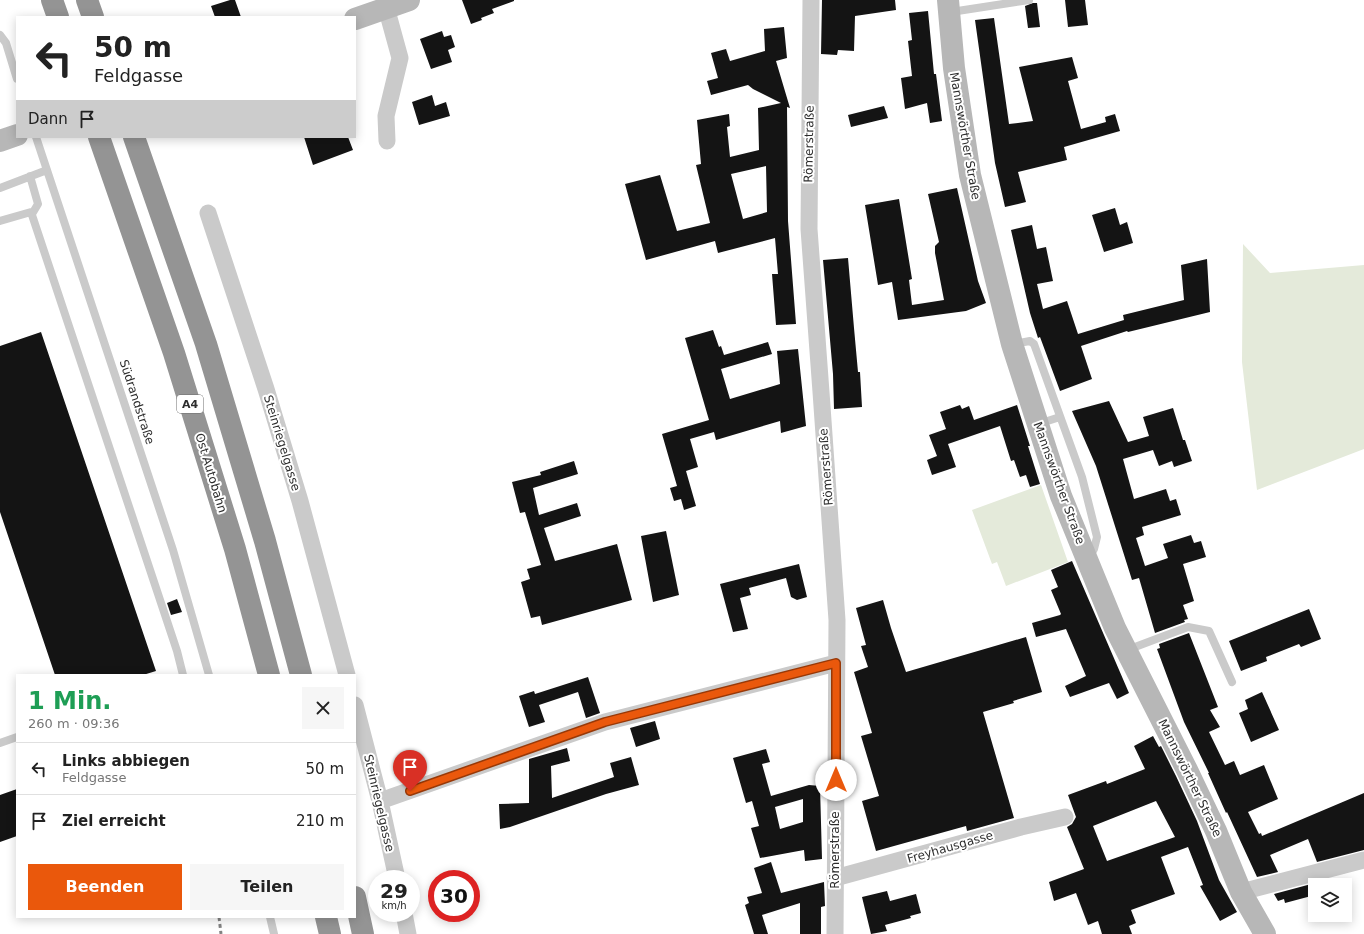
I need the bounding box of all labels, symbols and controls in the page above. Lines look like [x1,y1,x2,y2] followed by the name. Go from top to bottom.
[94,31,172,64] text: 50 m
[28,32,80,84] icon: left
[94,65,183,86] text: Feldgasse
[947,71,983,201] street label: Mannswörther Straße
[801,105,817,183] street label: Römerstraße
[76,108,98,130] icon: arrive
[28,110,68,128] text: Dann
[117,358,157,446] street label: Südrandstraße
[261,393,303,493] street label: Steinriegelgasse
[177,395,203,413] road number: A4
[1030,420,1088,546] street label: Mannswörther Straße
[816,428,836,506] street label: Römerstraße
[192,432,230,514] street label: Ost Autobahn
[28,687,111,715] text: 1 Min.
[302,687,344,729] button: close
[28,716,119,731] text: 260 m · 09:36
[1155,717,1225,839] street label: Mannswörther Straße
[393,750,427,791] pin
[62,752,190,770] text: Links abbiegen
[361,753,397,853] street label: Steinriegelgasse
[399,756,421,778] icon: arrive
[28,758,50,780] icon: left
[815,759,857,801] position arrow
[306,760,344,778] text: 50 m
[62,770,126,785] text: Feldgasse
[28,810,50,832] icon: arrive
[828,811,842,889] street label: Römerstraße
[62,812,166,830] text: Ziel erreicht
[296,812,344,830] text: 210 m
[905,828,995,866] street label: Freyhausgasse
[28,864,182,910] button: Beenden
[190,864,344,910] button: Teilen
[428,870,480,922] speed limit sign: 30
[1308,878,1352,922] map controls
[1308,878,1352,922] button: layers
[380,879,408,903] text: 29
[381,900,407,911] text: km/h

